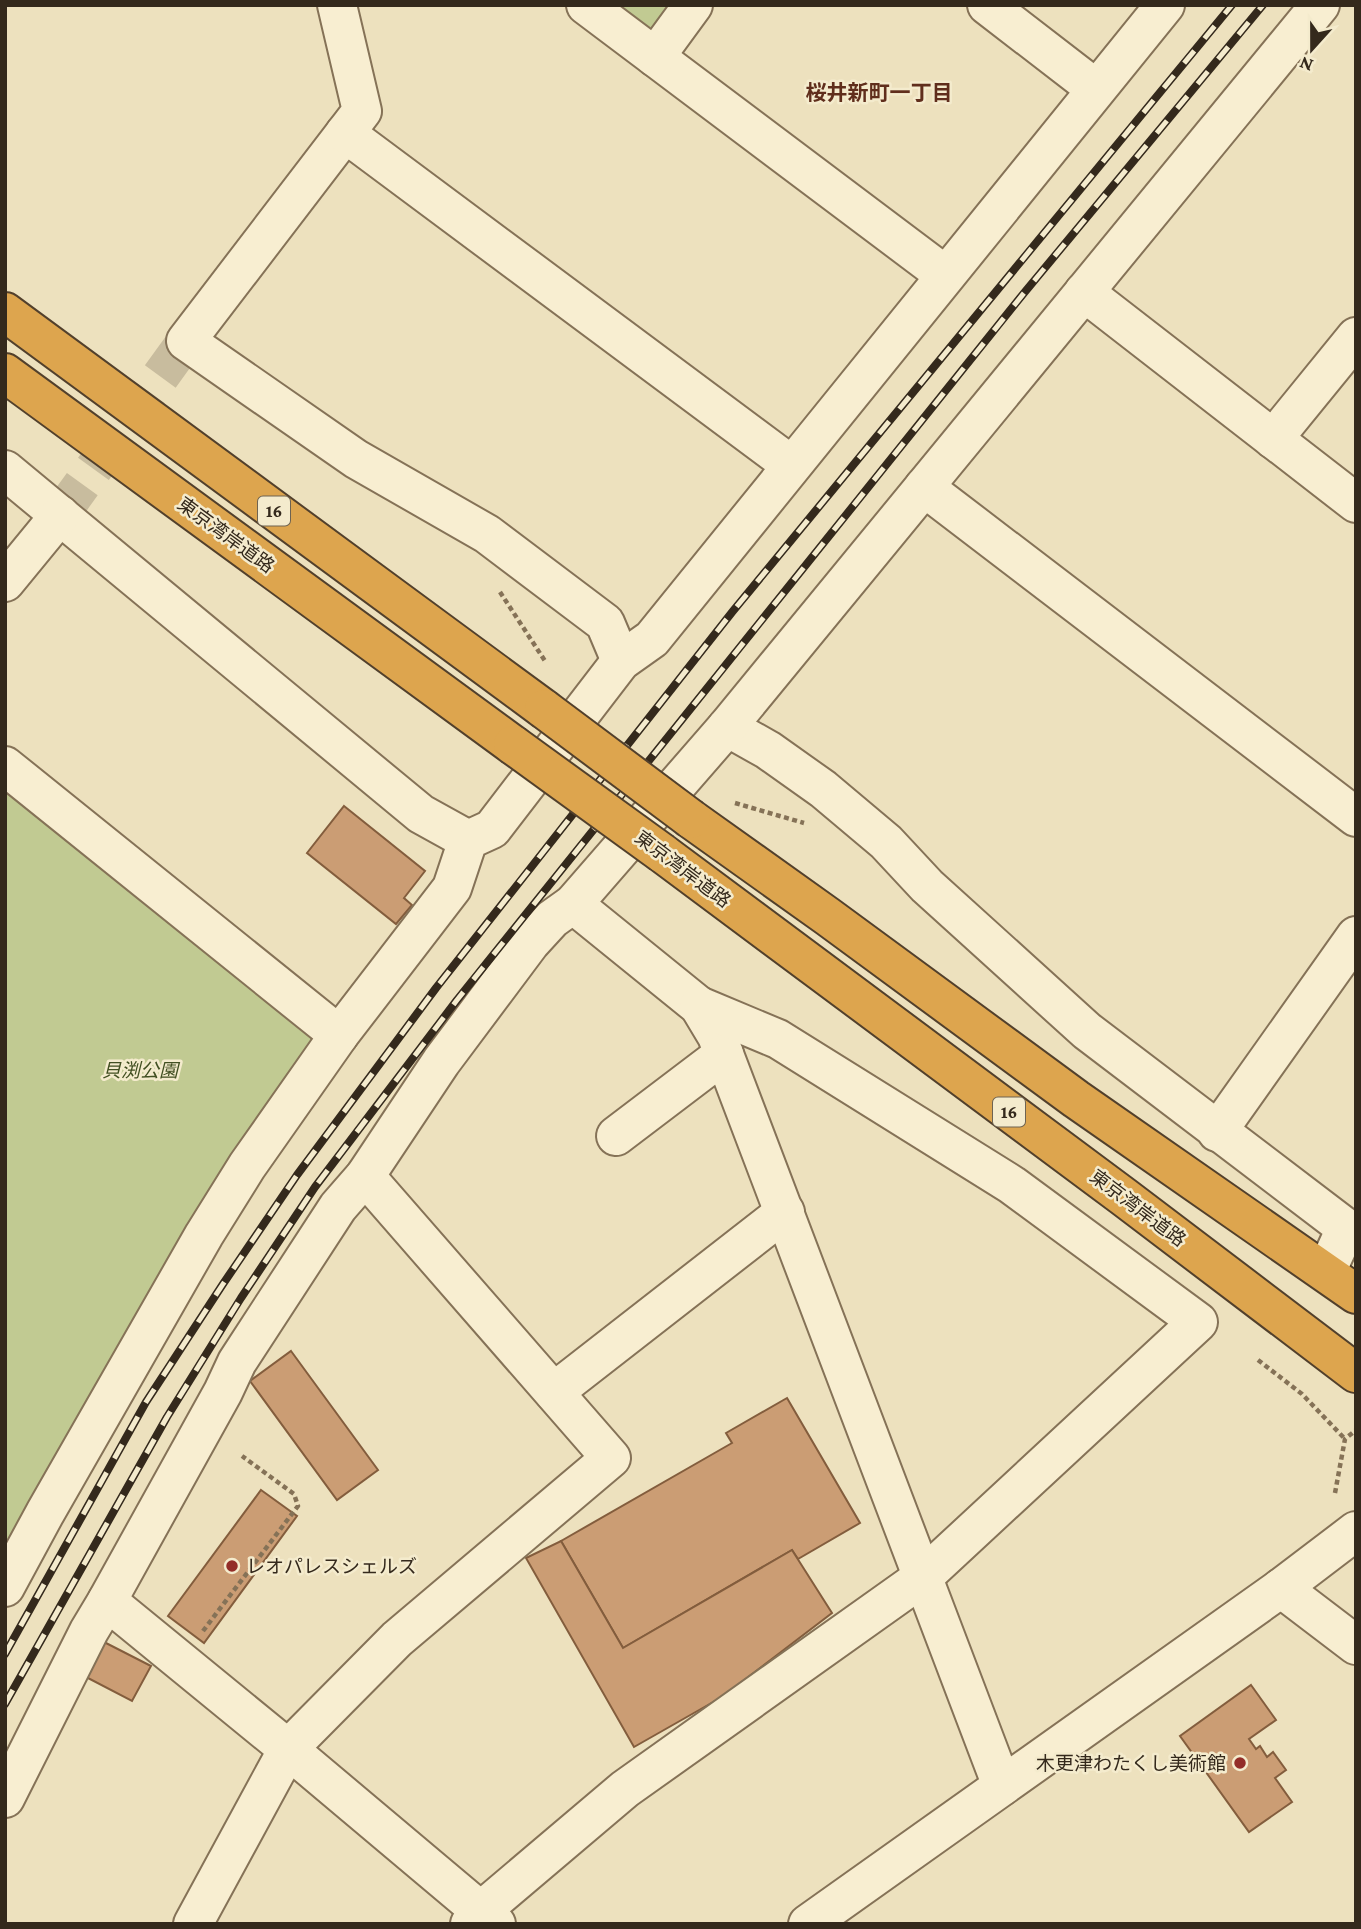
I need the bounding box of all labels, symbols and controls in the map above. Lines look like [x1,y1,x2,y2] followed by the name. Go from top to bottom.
[1277,14,1347,84] north arrow
[1296,52,1316,77] text: N
[806,81,953,105] district label: 桜井新町一丁目
[174,493,278,577] street label: 東京湾岸道路
[258,496,290,526] road number: 16
[631,826,735,912] street label: 東京湾岸道路
[102,1060,181,1081] park label: 貝渕公園
[993,1098,1025,1126] road number: 16
[1086,1165,1190,1251] street label: 東京湾岸道路
[246,1556,417,1577] place label: レオパレスシェルズ
[224,1558,240,1574] marker: レオパレスシェルズ
[1036,1753,1226,1774] place label: 木更津わたくし美術館
[1232,1755,1248,1771] marker: 木更津わたくし美術館

